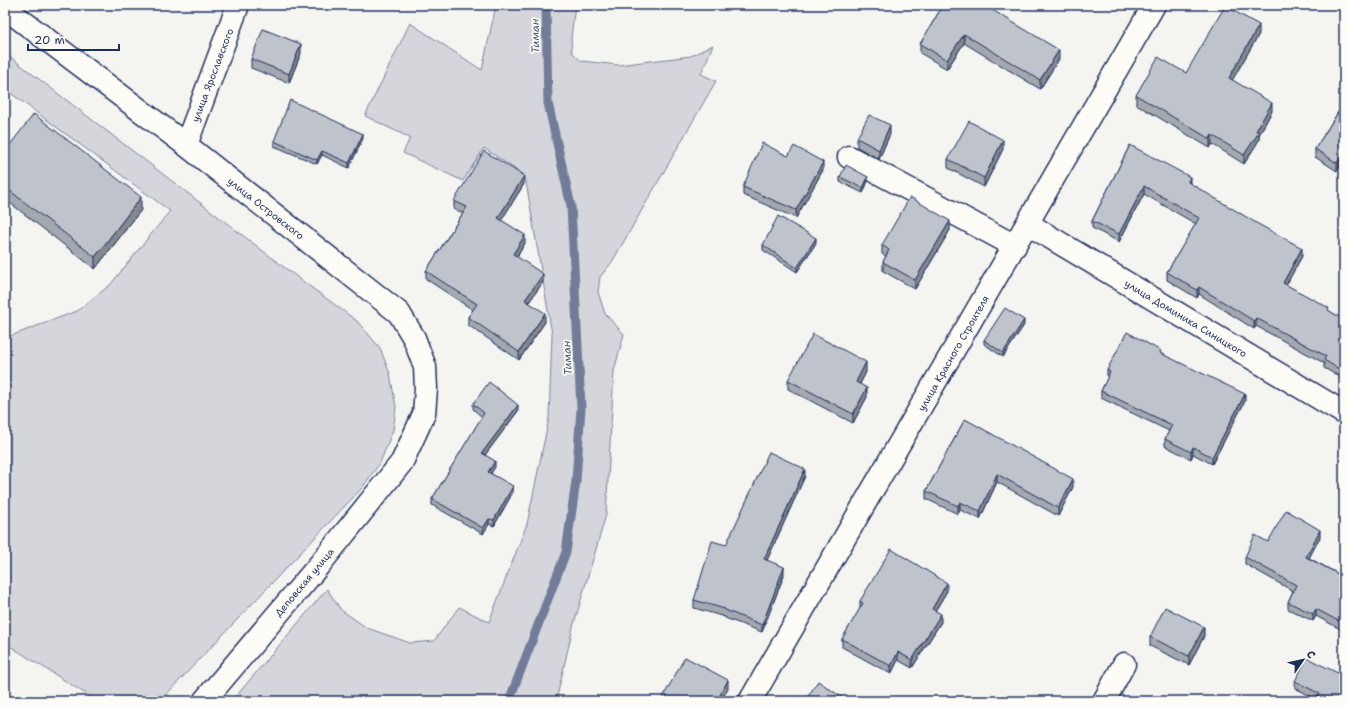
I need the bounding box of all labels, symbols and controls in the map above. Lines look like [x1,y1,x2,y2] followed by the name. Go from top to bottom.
[528,18,543,53] water label: Тиман
[28,26,119,52] scale bar
[189,26,236,124] street label: улица Ярославского
[34,32,65,48] text: 20 m
[225,174,307,242] street label: улица Островского
[1122,277,1249,360] street label: улица Доминика Синицкого
[915,293,992,413] street label: улица Красного Строителя
[559,340,576,376] water label: Тиман
[272,545,337,619] street label: Деповская улица
[1283,640,1323,680] north arrow
[1303,648,1319,662] text: С

